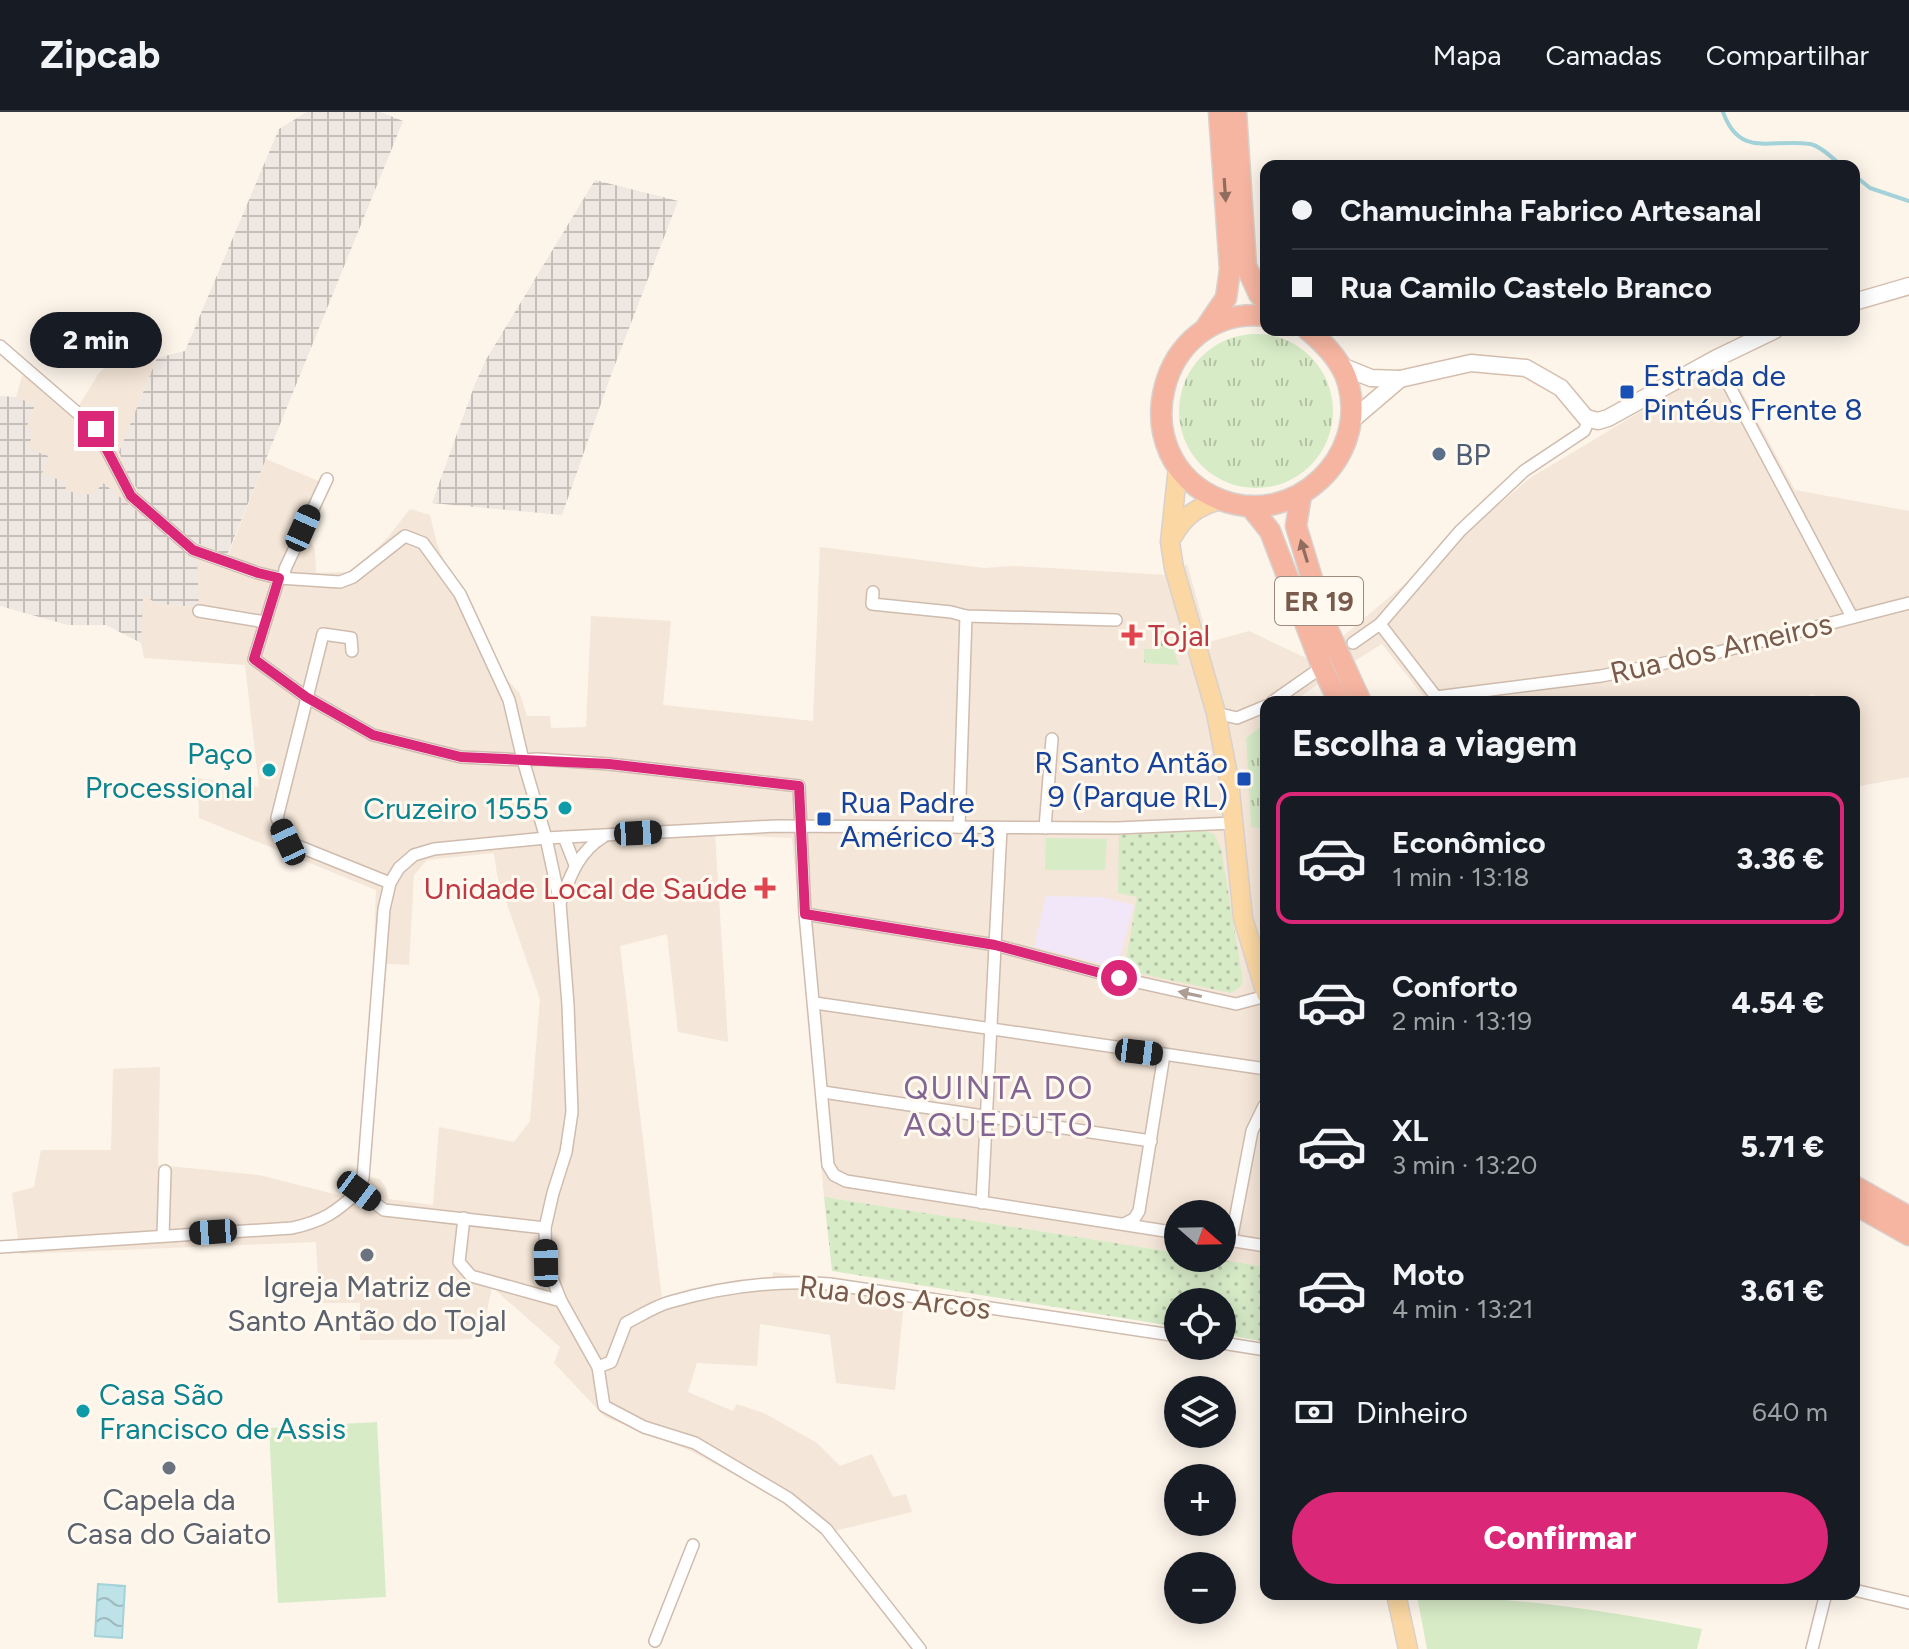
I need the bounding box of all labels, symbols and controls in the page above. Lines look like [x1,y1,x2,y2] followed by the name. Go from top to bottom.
[40,32,160,78] text: Zipcab
[1433,38,1502,72] text: Mapa
[1546,38,1662,72] text: Camadas
[1706,38,1869,72] text: Compartilhar
[1218,178,1231,203] one-way arrow
[1340,192,1762,229] text: Chamucinha Fabrico Artesanal
[1340,269,1712,306] text: Rua Camilo Castelo Branco
[30,313,162,369] callout: 2 min
[63,324,129,356] text: 2 min
[1643,357,1863,428] place label: Estrada de Pintéus Frente 8
[1618,383,1636,401] marker: Estrada de Pintéus Frente 8
[78,411,114,447] route end
[1455,436,1491,473] place label: BP
[1430,445,1448,463] marker: BP
[282,501,324,555] car
[1297,538,1310,562] one-way arrow
[1275,577,1363,625] road number: ER 19
[1606,604,1836,692] street label: Rua dos Arneiros
[1148,617,1210,654] place label: Tojal
[1123,626,1141,644] marker: Tojal
[1292,722,1577,765] text: Escolha a viagem
[85,735,253,806] place label: Paço Processional
[1034,744,1228,815] place label: R Santo Antão 9 (Parque RL)
[260,761,278,779] marker: Paço Processional
[1235,770,1253,788] marker: R Santo Antão 9 (Parque RL)
[840,784,995,855] place label: Rua Padre Américo 43
[363,790,549,827] place label: Cruzeiro 1555
[556,799,574,817] marker: Cruzeiro 1555
[815,810,833,828] marker: Rua Padre Américo 43
[267,815,309,869] car
[613,820,663,846] car
[1296,822,1368,894] icon: car
[1392,824,1546,861] text: Econômico
[1736,840,1824,877] text: 3.36 €
[1392,861,1529,893] text: 1 min · 13:18
[424,870,747,907] place label: Unidade Local de Saúde
[754,877,776,899] marker: Unidade Local de Saúde
[1101,960,1137,996] route start
[1296,966,1368,1038] icon: car
[1392,968,1518,1005] text: Conforto
[1732,984,1824,1021] text: 4.54 €
[1178,987,1203,1000] one-way arrow
[1392,1005,1532,1037] text: 2 min · 13:19
[1114,1037,1164,1067] car
[903,1069,1095,1144] district label: QUINTA DO AQUEDUTO
[1296,1110,1368,1182] icon: car
[1392,1112,1428,1149] text: XL
[1740,1128,1824,1165] text: 5.71 €
[1392,1149,1537,1181] text: 3 min · 13:20
[333,1167,385,1215] car
[1164,1200,1236,1272] north arrow
[1164,1200,1236,1624] map controls
[188,1218,238,1246] car
[534,1239,558,1287] car
[358,1246,376,1264] marker: Igreja Matriz de Santo Antão do Tojal
[1296,1254,1368,1326] icon: car
[1392,1256,1464,1293] text: Moto
[797,1267,993,1327] street label: Rua dos Arcos
[227,1268,507,1339] place label: Igreja Matriz de Santo Antão do Tojal
[1740,1272,1824,1309] text: 3.61 €
[1164,1288,1236,1360] button: locate
[1392,1293,1533,1325] text: 4 min · 13:21
[99,1376,346,1447] place label: Casa São Francisco de Assis
[1164,1376,1236,1448] button: layers
[1292,1390,1336,1434] icon: cash
[1356,1394,1468,1431] text: Dinheiro
[1752,1396,1828,1428] text: 640 m
[74,1402,92,1420] marker: Casa São Francisco de Assis
[160,1459,178,1477] marker: Capela da Casa do Gaiato
[1164,1464,1236,1536] button: +
[66,1481,272,1552] place label: Capela da Casa do Gaiato
[1292,1492,1828,1584] button: Confirmar
[1164,1552,1236,1624] button: −

